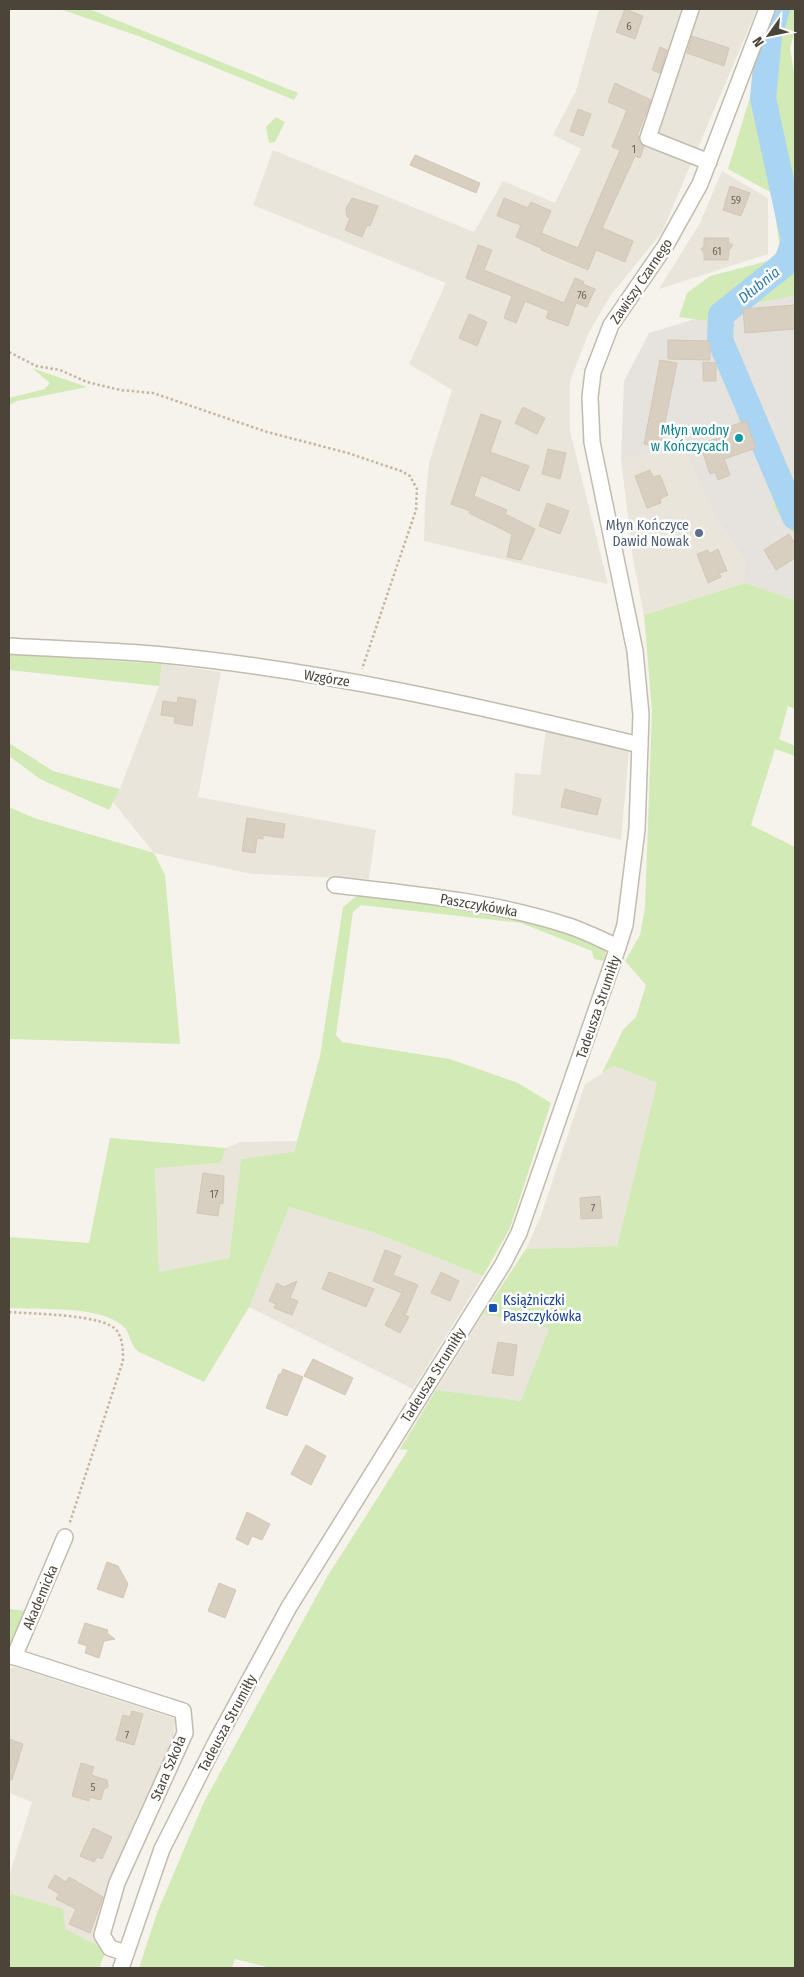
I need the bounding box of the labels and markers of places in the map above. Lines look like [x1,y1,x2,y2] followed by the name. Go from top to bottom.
[651,422,730,455] place label: Młyn wodny w Kończycach
[733,432,745,444] marker: Młyn wodny w Kończycach
[606,517,689,550] place label: Młyn Kończyce Dawid Nowak
[693,527,705,539] marker: Młyn Kończyce Dawid Nowak
[503,1292,582,1325] place label: Książniczki Paszczykówka
[487,1302,499,1314] marker: Książniczki Paszczykówka

